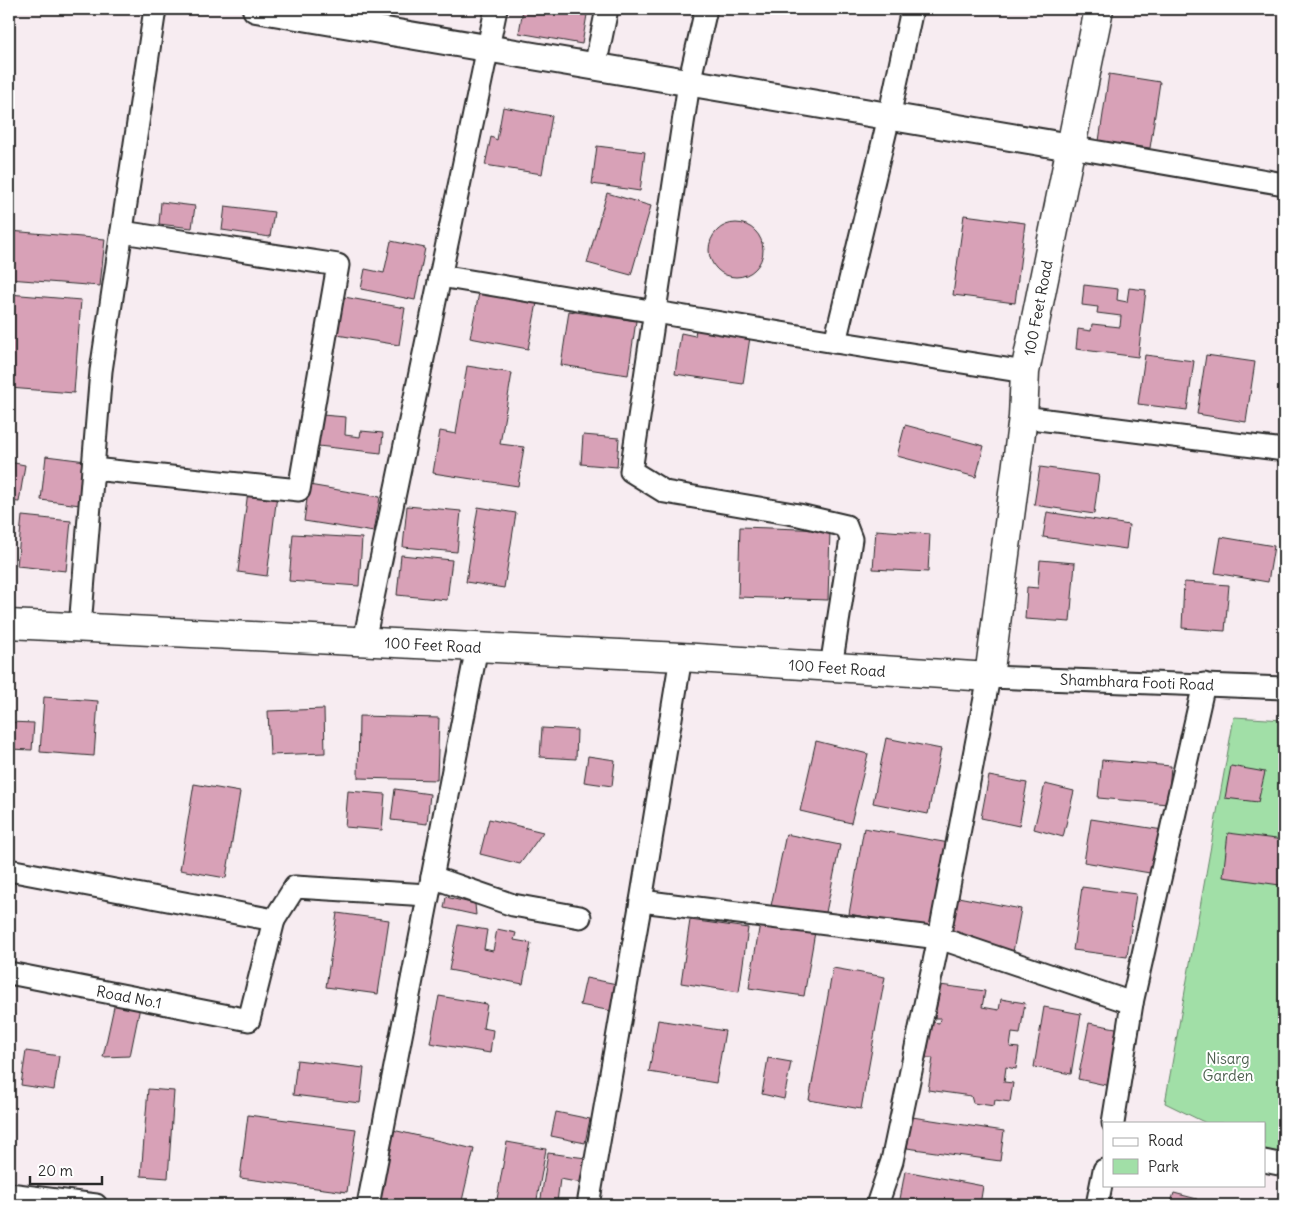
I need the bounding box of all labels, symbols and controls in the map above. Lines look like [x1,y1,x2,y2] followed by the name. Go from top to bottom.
[1019,258,1057,357] street label: 100 Feet Road
[384,633,482,657] street label: 100 Feet Road
[788,655,886,681] street label: 100 Feet Road
[1060,670,1214,694] street label: Shambhara Footi Road
[95,981,163,1013] street label: Road No.1
[1203,1049,1254,1085] park label: Nisarg Garden
[1103,1122,1266,1186] legend
[1148,1131,1183,1150] text: Road
[30,1154,102,1186] scale bar
[1148,1157,1179,1176] text: Park
[38,1161,73,1180] text: 20 m

